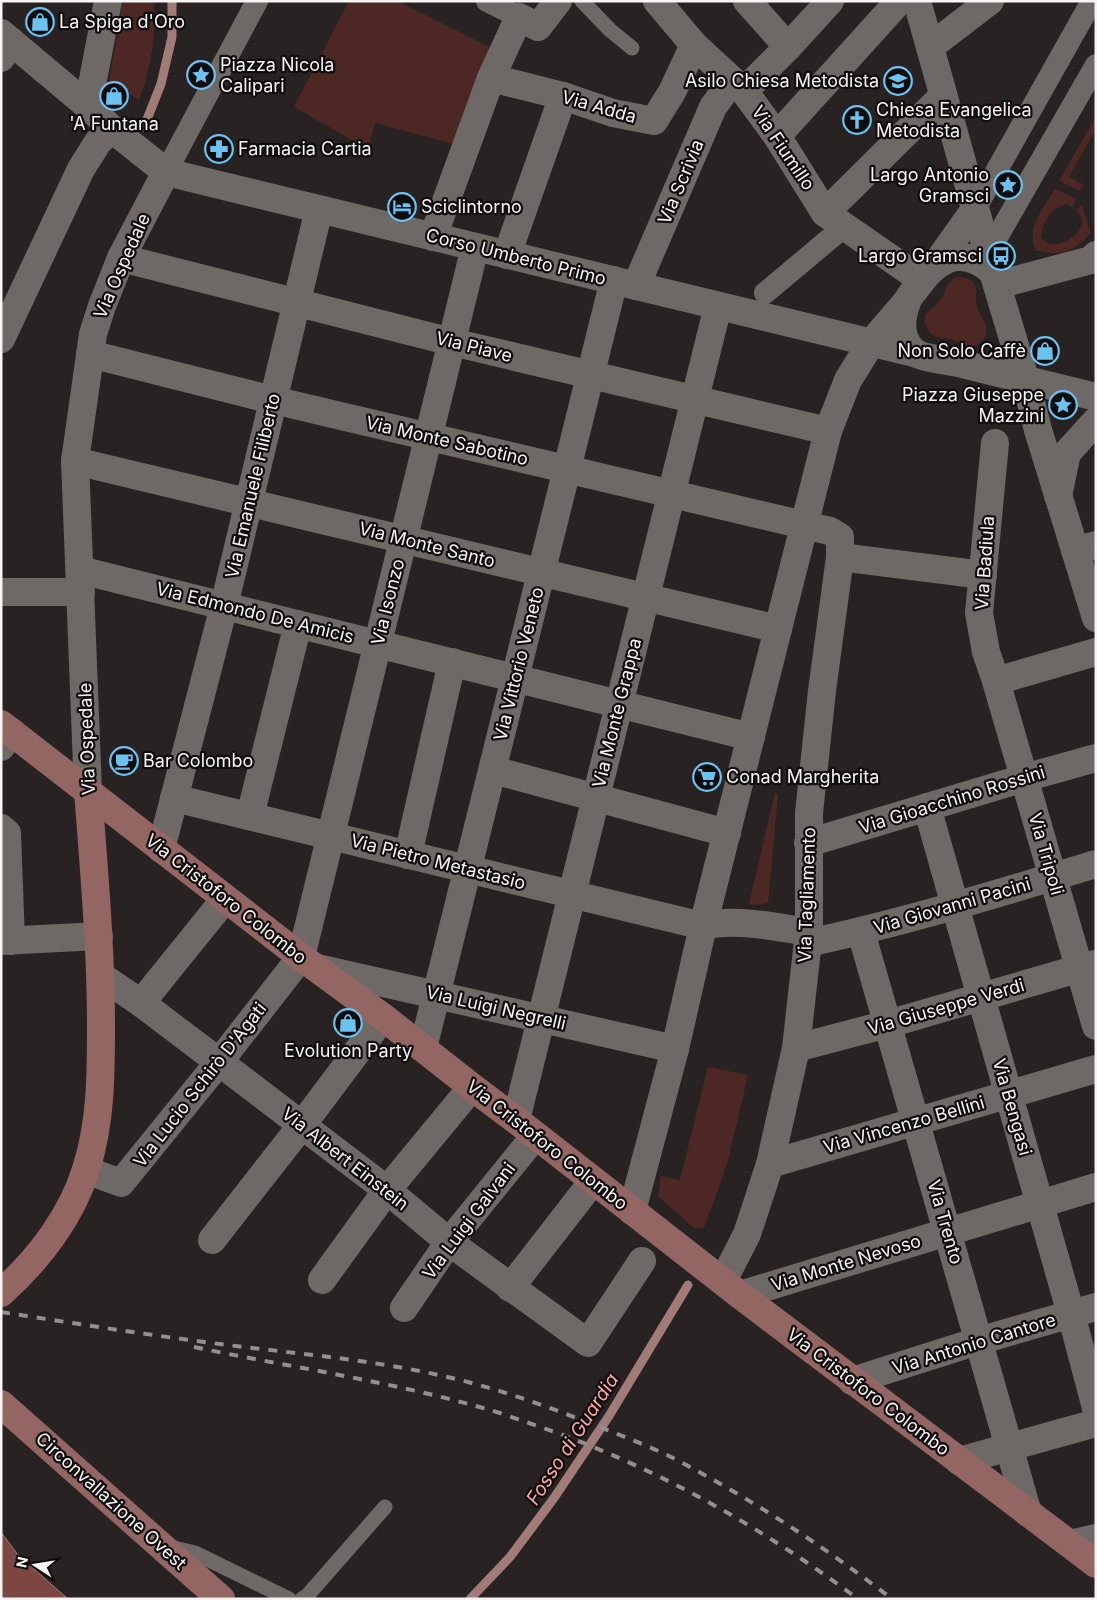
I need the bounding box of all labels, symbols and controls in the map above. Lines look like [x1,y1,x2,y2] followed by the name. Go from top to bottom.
[25,7,55,37] shop icon: La Spiga d'Oro
[59,11,185,32] place label: La Spiga d'Oro
[220,54,334,96] place label: Piazza Nicola Calipari
[186,60,216,90] place icon: Piazza Nicola Calipari
[883,66,913,96] school or university icon: Asilo Chiesa Metodista
[685,70,879,91] place label: Asilo Chiesa Metodista
[99,81,129,111] shop icon: 'A Funtana
[559,86,639,127] street label: Via Adda
[876,99,1032,141] place label: Chiesa Evangelica Metodista
[748,102,819,194] street label: Via Fiumillo
[842,105,872,135] church icon: Chiesa Evangelica Metodista
[69,113,159,134] place label: 'A Funtana
[204,134,234,164] pharmacy icon: Farmacia Cartia
[653,136,708,227] street label: Via Scrivia
[238,138,372,159] place label: Farmacia Cartia
[870,164,989,206] place label: Largo Antonio Gramsci
[993,170,1023,200] place icon: Largo Antonio Gramsci
[387,192,417,222] hotel icon: Sciclintorno
[421,196,522,217] place label: Sciclintorno
[89,210,154,322] street label: Via Ospedale
[424,224,608,289] street label: Corso Umberto Primo
[986,241,1016,271] bus stop icon: Largo Gramsci
[858,245,982,266] place label: Largo Gramsci
[434,327,514,366] street label: Via Piave
[1030,336,1060,366] shop icon: Non Solo Caffè
[898,340,1026,361] place label: Non Solo Caffè
[902,384,1044,426] place label: Piazza Giuseppe Mazzini
[1048,390,1078,420] place icon: Piazza Giuseppe Mazzini
[221,391,284,580] street label: Via Emanuele Filiberto
[364,412,530,469] street label: Via Monte Sabotino
[971,515,998,611] street label: Via Badiula
[357,517,497,572] street label: Via Monte Santo
[367,557,408,647] street label: Via Isonzo
[154,578,356,647] street label: Via Edmondo De Amicis
[489,585,548,743] street label: Via Vittorio Veneto
[588,636,645,790] street label: Via Monte Grappa
[74,682,99,796] street label: Via Ospedale
[109,746,139,776] cafe icon: Bar Colombo
[143,750,253,771] place label: Bar Colombo
[856,761,1047,838] street label: Via Gioacchino Rossini
[692,762,722,792] supermarket icon: Conad Margherita
[726,766,879,787] place label: Conad Margherita
[1025,810,1068,897] street label: Via Tripoli
[794,827,819,963] street label: Via Tagliamento
[142,829,311,968] street label: Via Cristoforo Colombo
[348,830,528,893] street label: Via Pietro Metastasio
[871,873,1033,938] street label: Via Giovanni Pacini
[865,974,1027,1039] street label: Via Giuseppe Verdi
[424,981,568,1034] street label: Via Luigi Negrelli
[129,998,270,1171] street label: Via Lucio Schirò D'Agati
[333,1008,363,1038] shop icon: Evolution Party
[284,1040,412,1061] place label: Evolution Party
[989,1056,1036,1158] street label: Via Bengasi
[463,1075,632,1214] street label: Via Cristoforo Colombo
[821,1091,987,1158] street label: Via Vincenzo Bellini
[278,1103,413,1215] street label: Via Albert Einstein
[418,1158,519,1283] street label: Via Luigi Galvani
[923,1177,968,1266] street label: Via Trento
[768,1230,923,1295] street label: Via Monte Nevoso
[890,1309,1058,1378] street label: Via Antonio Cantore
[783,1323,954,1460] street label: Via Cristoforo Colombo
[521,1369,624,1509] water label: Fosso di Guardia
[32,1428,191,1574] street label: Circonvallazione Ovest
[10,1540,60,1590] north arrow
[12,1555,31,1569] text: N

